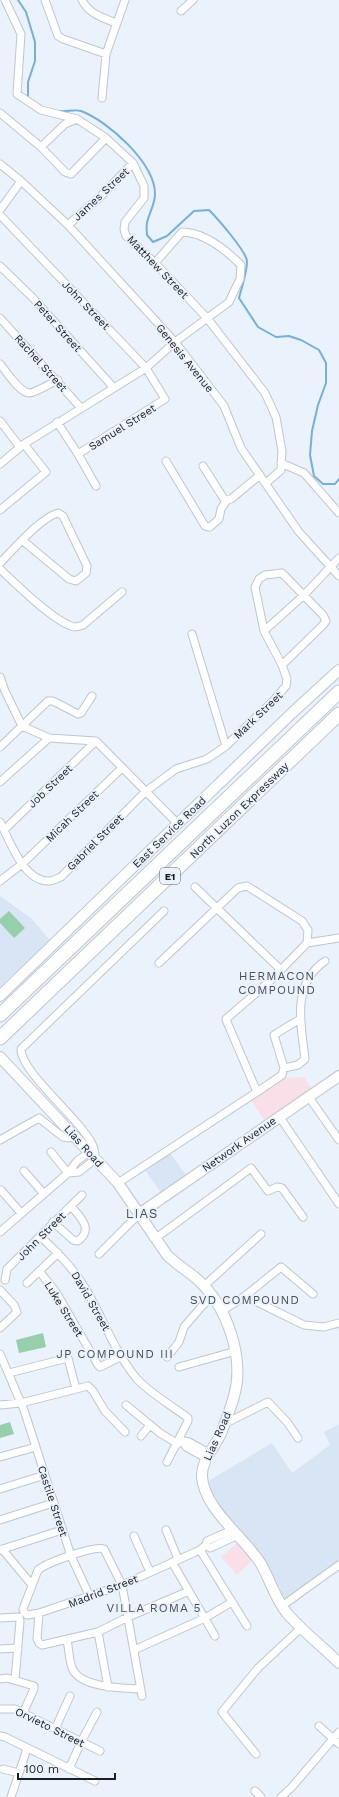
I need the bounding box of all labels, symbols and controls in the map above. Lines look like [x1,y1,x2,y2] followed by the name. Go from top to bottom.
[71,165,132,224] street label: James Street
[124,233,191,302] street label: Matthew Street
[59,278,113,333] street label: John Street
[31,298,84,355] street label: Peter Street
[153,321,216,395] street label: Genesis Avenue
[11,332,70,395] street label: Rachel Street
[86,401,159,453] street label: Samuel Street
[231,689,286,742] street label: Mark Street
[187,759,292,861] street label: North Luzon Expressway
[26,762,75,811] street label: Job Street
[43,788,102,845] street label: Micah Street
[130,794,209,871] street label: East Service Road
[64,811,127,873] street label: Gabriel Street
[160,868,180,884] road number: E1
[238,969,316,997] district label: HERMACON COMPOUND
[200,1114,279,1175] street label: Network Avenue
[61,1123,106,1170] street label: Lias Road
[126,1206,158,1221] district label: LIAS
[14,1209,69,1263] street label: John Street
[68,1269,113,1334] street label: David Street
[42,1279,86,1340] street label: Luke Street
[190,1293,300,1307] district label: SVD COMPOUND
[56,1347,174,1361] district label: JP COMPOUND III
[201,1410,234,1463] street label: Lias Road
[35,1464,70,1539] street label: Castile Street
[66,1572,140,1611] street label: Madrid Street
[107,1601,201,1615] district label: VILLA ROMA 5
[13,1705,87,1750] street label: Orvieto Street
[18,1755,115,1781] scale bar
[24,1762,59,1776] text: 100 m

